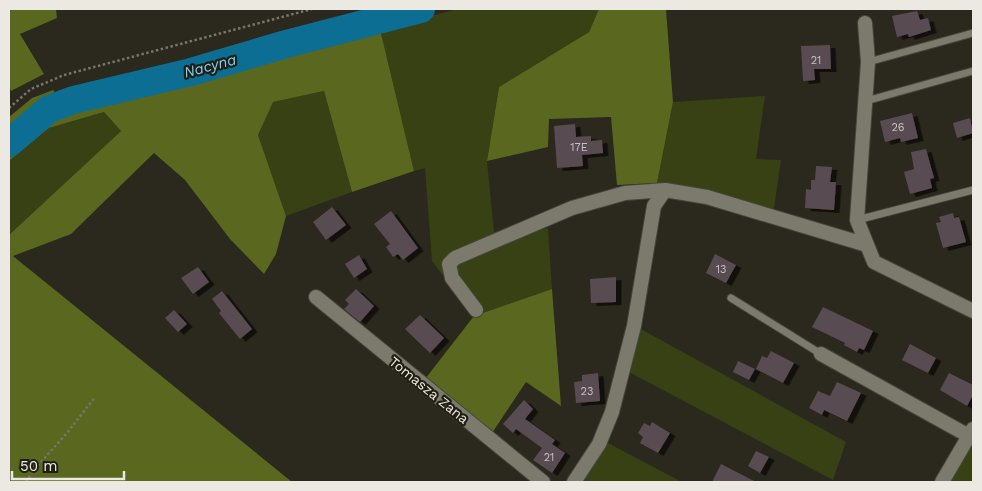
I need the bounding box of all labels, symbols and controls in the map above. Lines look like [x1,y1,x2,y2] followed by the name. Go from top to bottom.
[182,50,238,82] water label: Nacyna
[811,54,821,67] house number: 21
[891,121,905,134] house number: 26
[570,141,588,154] house number: 17E
[716,263,726,276] house number: 13
[386,353,472,427] street label: Tomasza Zana
[581,385,593,398] house number: 23
[12,448,125,480] scale bar
[544,451,554,464] house number: 21
[20,457,57,475] text: 50 m

